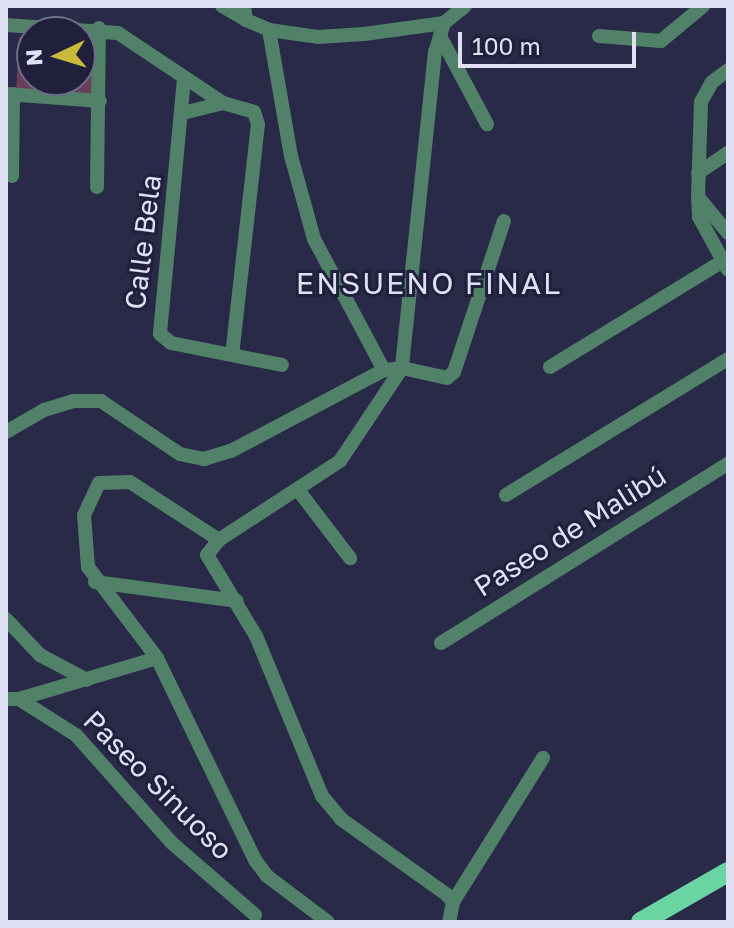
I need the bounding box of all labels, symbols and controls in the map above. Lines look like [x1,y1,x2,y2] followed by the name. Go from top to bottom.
[16,16,96,96] north arrow
[462,16,640,66] scale bar
[472,31,541,60] text: 100 m
[20,48,48,67] text: N
[118,173,168,311] street label: Calle Bela
[296,265,562,301] district label: ENSUENO FINAL
[468,459,672,603] street label: Paseo de Malibú
[77,704,239,866] street label: Paseo Sinuoso

